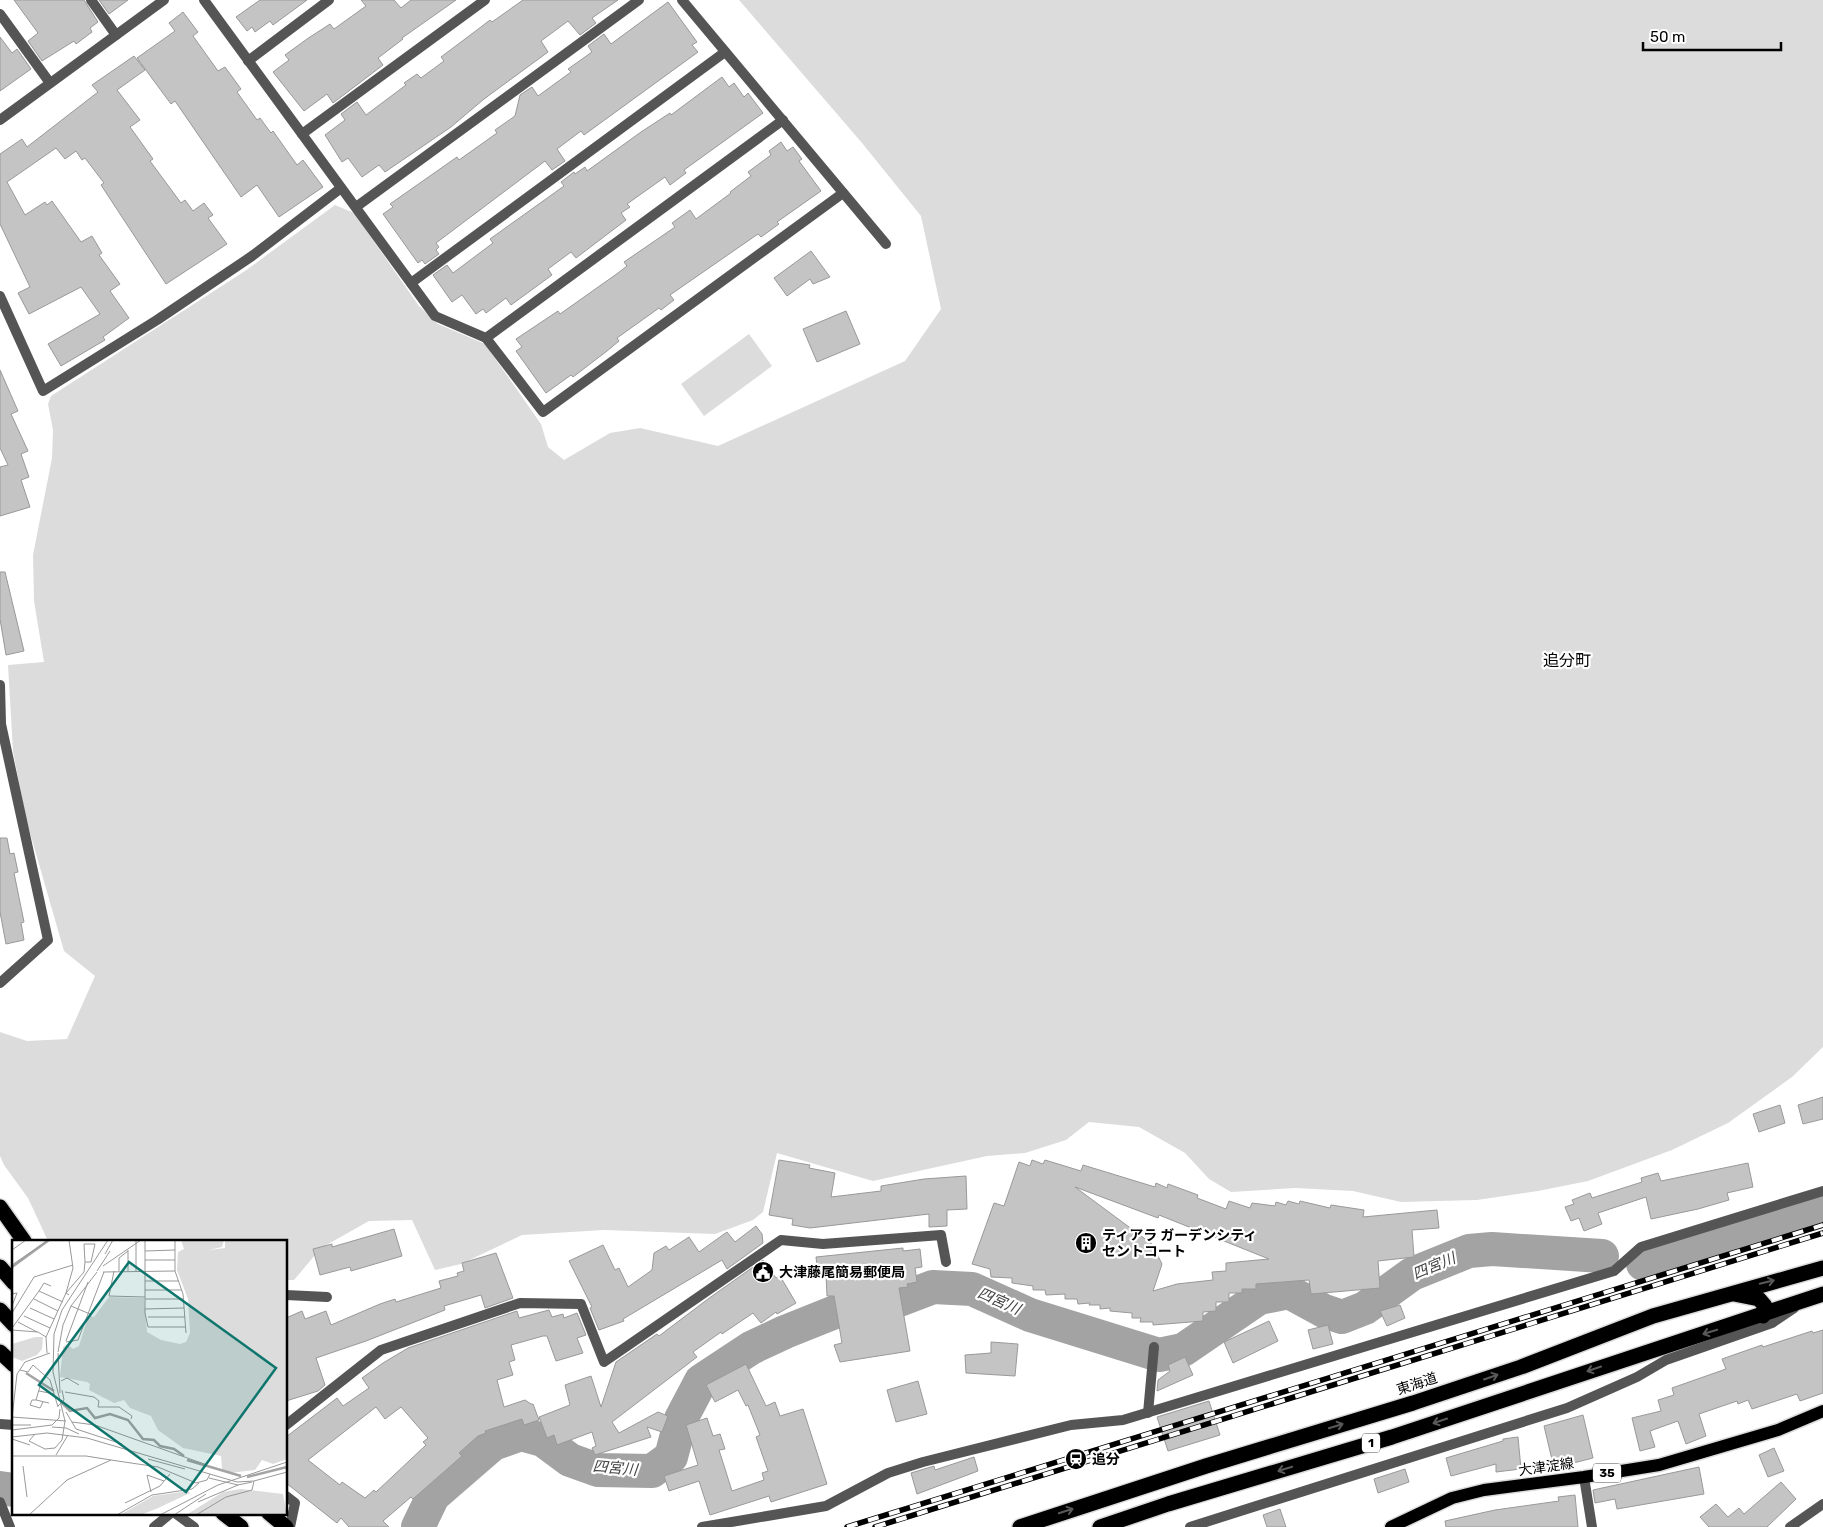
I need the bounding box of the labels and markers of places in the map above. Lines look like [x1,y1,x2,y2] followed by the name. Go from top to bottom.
[1102,1227,1257,1260] place label: ティアラ ガーデンシティ セントコート
[1074,1231,1098,1255] building icon: ティアラ ガーデンシティ セントコート
[751,1260,775,1284] public building icon: 大津藤尾簡易郵便局
[779,1264,905,1281] place label: 大津藤尾簡易郵便局
[1064,1447,1088,1471] station icon: 追分
[1092,1451,1120,1468] place label: 追分

